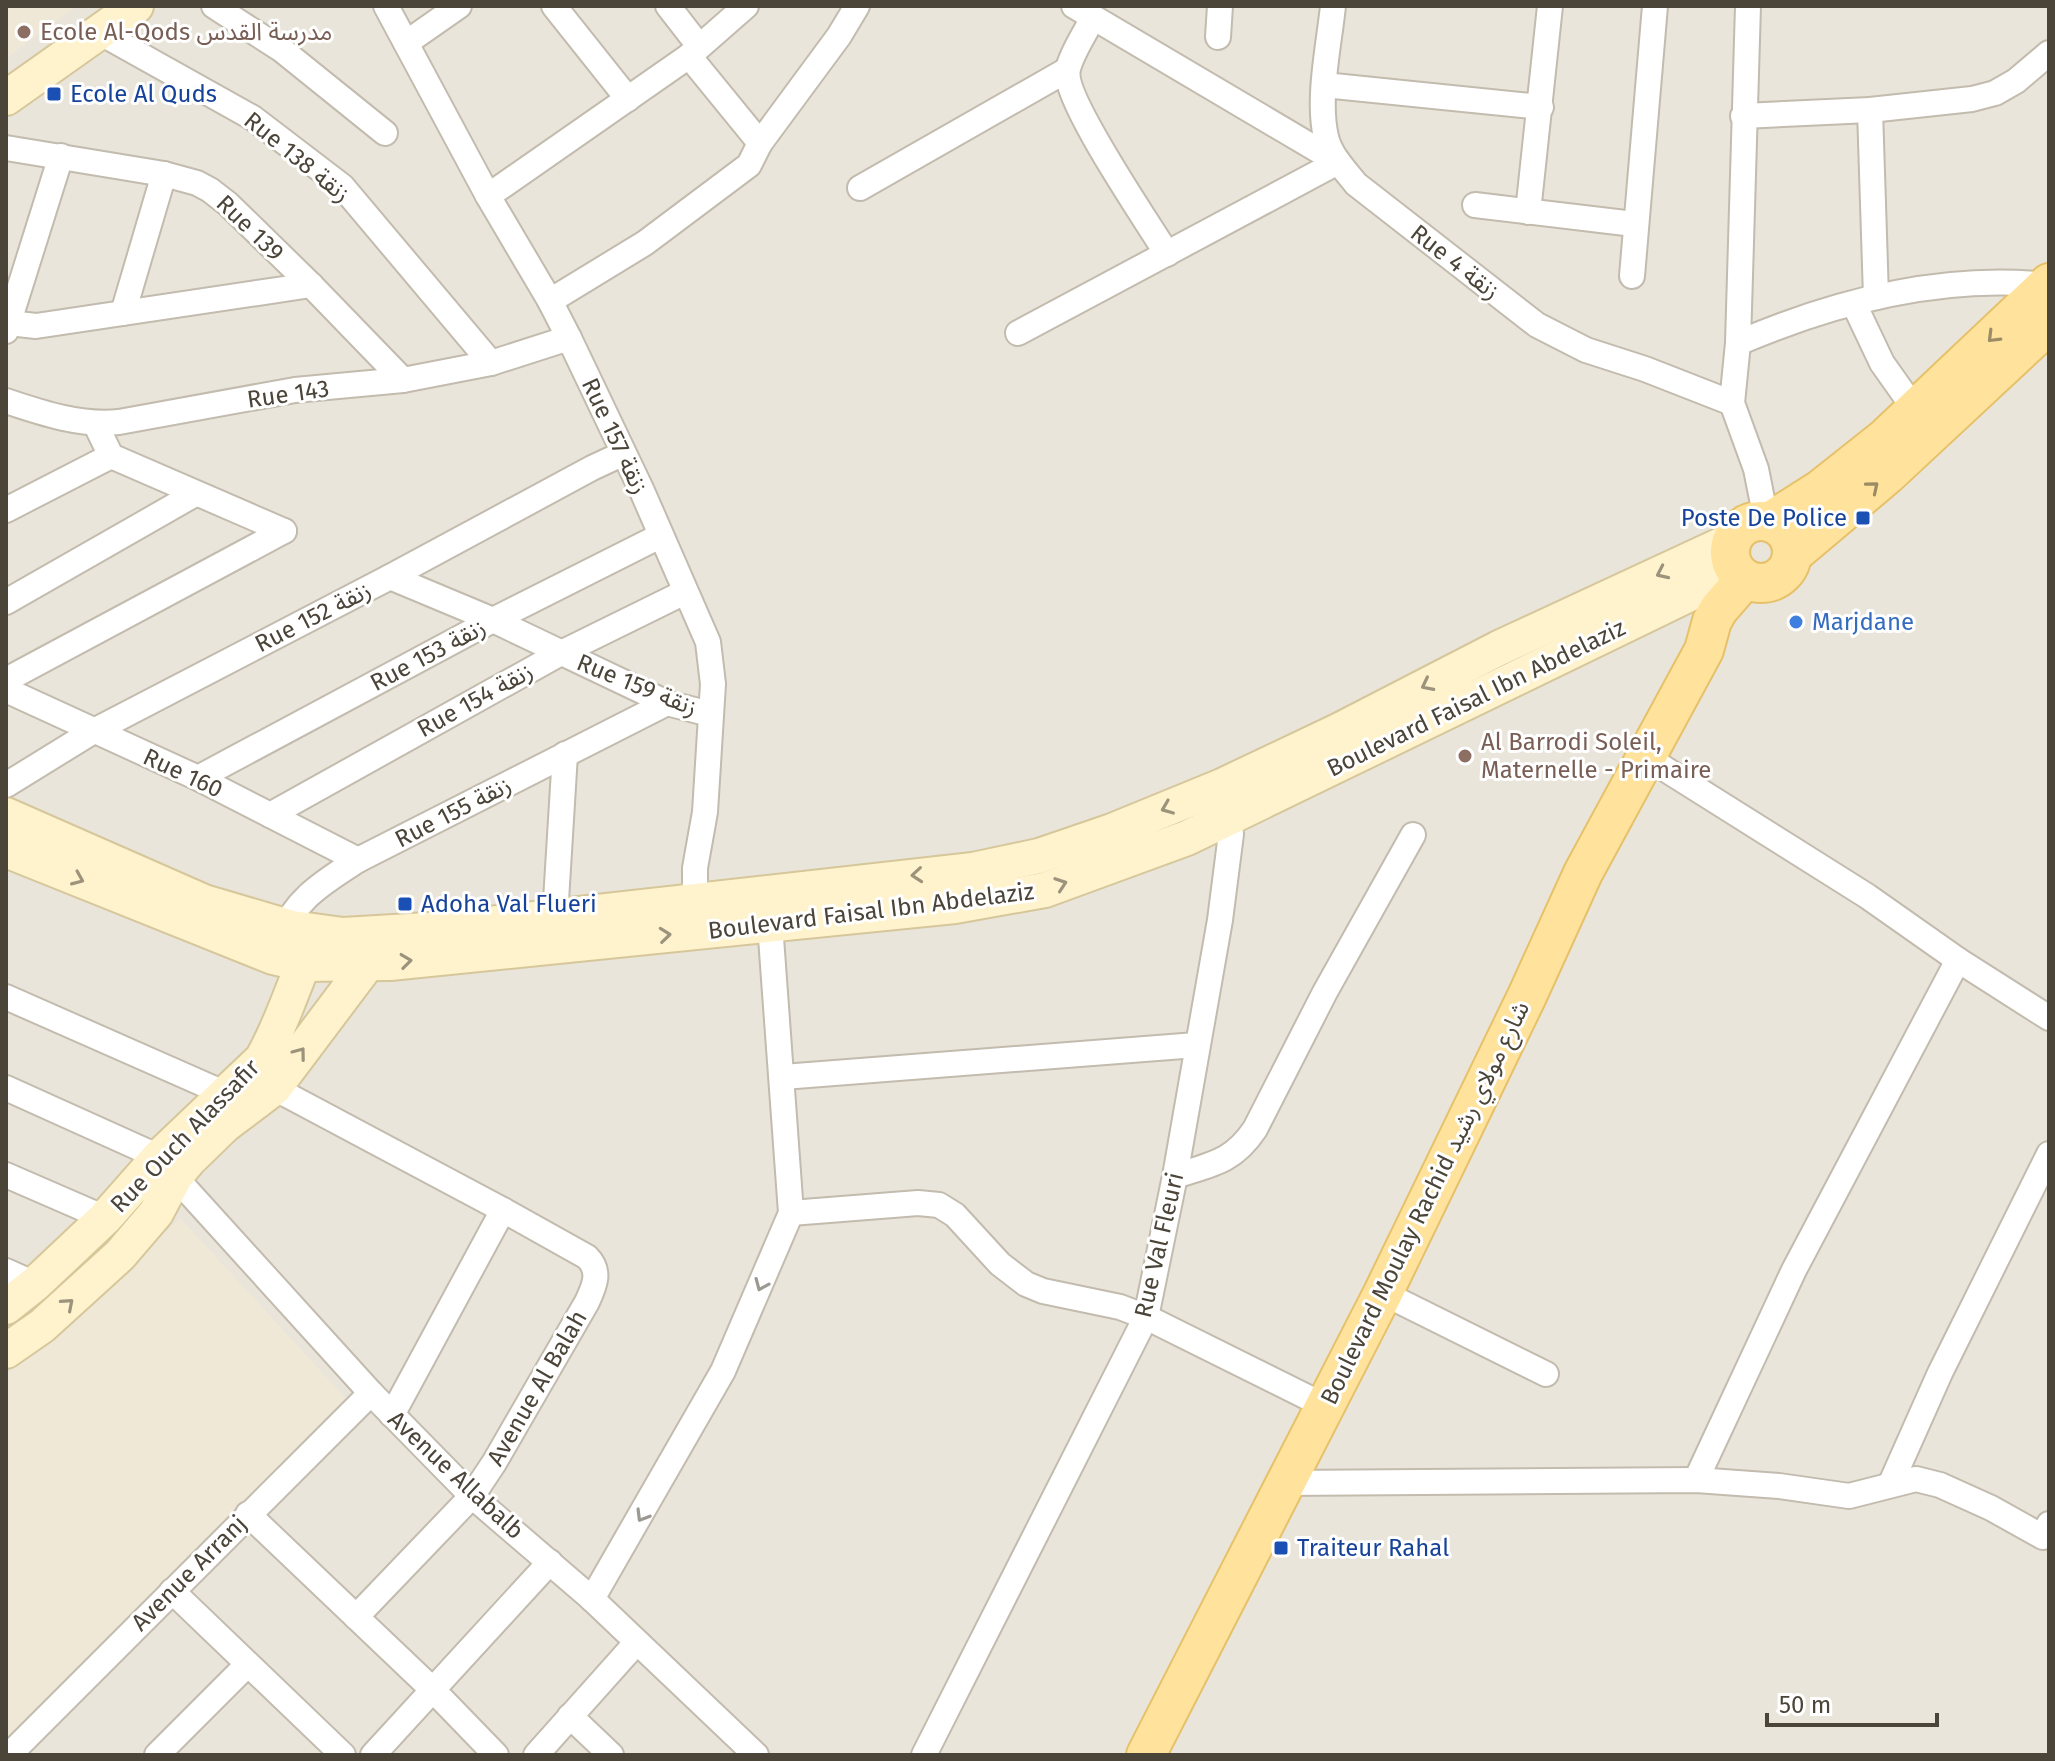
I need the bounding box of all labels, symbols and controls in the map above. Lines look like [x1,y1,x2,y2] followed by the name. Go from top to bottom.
[40,18,332,46] place label: Ecole Al-Qods مدرسة القدس
[15,23,33,41] marker: Ecole Al-Qods مدرسة القدس
[70,80,217,108] place label: Ecole Al Quds
[45,85,63,103] marker: Ecole Al Quds
[238,106,356,208] street label: Rue 138 زنقة
[211,189,289,267] street label: Rue 139
[1405,219,1505,305] street label: Rue 4 زنقة
[1988,328,2002,342] one-way arrow
[576,373,654,499] street label: Rue 157 زنقة
[245,374,331,414] street label: Rue 143
[1864,482,1878,497] one-way arrow
[1681,504,1847,532] place label: Poste De Police
[1854,509,1872,527] marker: Poste De Police
[1656,563,1670,579] one-way arrow
[250,576,376,658] street label: Rue 152 زنقة
[1812,608,1914,636] place label: Marjdane
[366,613,490,697] street label: Rue 153 زنقة
[1322,613,1630,783] street label: Boulevard Faisal Ibn Abdelaziz
[1787,613,1805,631] marker: Marjdane
[573,648,701,722] street label: Rue 159 زنقة
[412,657,538,743] street label: Rue 154 زنقة
[1421,675,1436,690] one-way arrow
[1481,728,1711,784] place label: Al Barrodi Soleil, Maternelle - Primaire
[139,742,227,804] street label: Rue 160
[1456,747,1474,765] marker: Al Barrodi Soleil, Maternelle - Primaire
[390,771,516,853] street label: Rue 155 زنقة
[1161,799,1175,815] one-way arrow
[911,867,924,884] one-way arrow
[70,870,84,886] one-way arrow
[706,877,1036,945] street label: Boulevard Faisal Ibn Abdelaziz
[1053,878,1067,894] one-way arrow
[421,890,597,918] place label: Adoha Val Flueri
[396,895,414,913] marker: Adoha Val Flueri
[659,927,672,944] one-way arrow
[400,952,413,969] one-way arrow
[1315,997,1539,1411] street label: Boulevard Moulay Rachid شارع مولاي رشيد
[290,1048,304,1062] one-way arrow
[105,1053,266,1218] street label: Rue Ouch Alassafir
[1129,1170,1189,1320] street label: Rue Val Fleuri
[754,1277,770,1291] one-way arrow
[58,1299,73,1313] one-way arrow
[481,1305,593,1471] street label: Avenue Al Balah
[382,1405,530,1545] street label: Avenue Allabalb
[636,1507,651,1522] one-way arrow
[126,1510,252,1636] street label: Avenue Arranj
[1297,1534,1449,1562] place label: Traiteur Rahal
[1272,1539,1290,1557] marker: Traiteur Rahal
[1767,1677,1937,1727] scale bar
[1779,1691,1831,1719] text: 50 m

